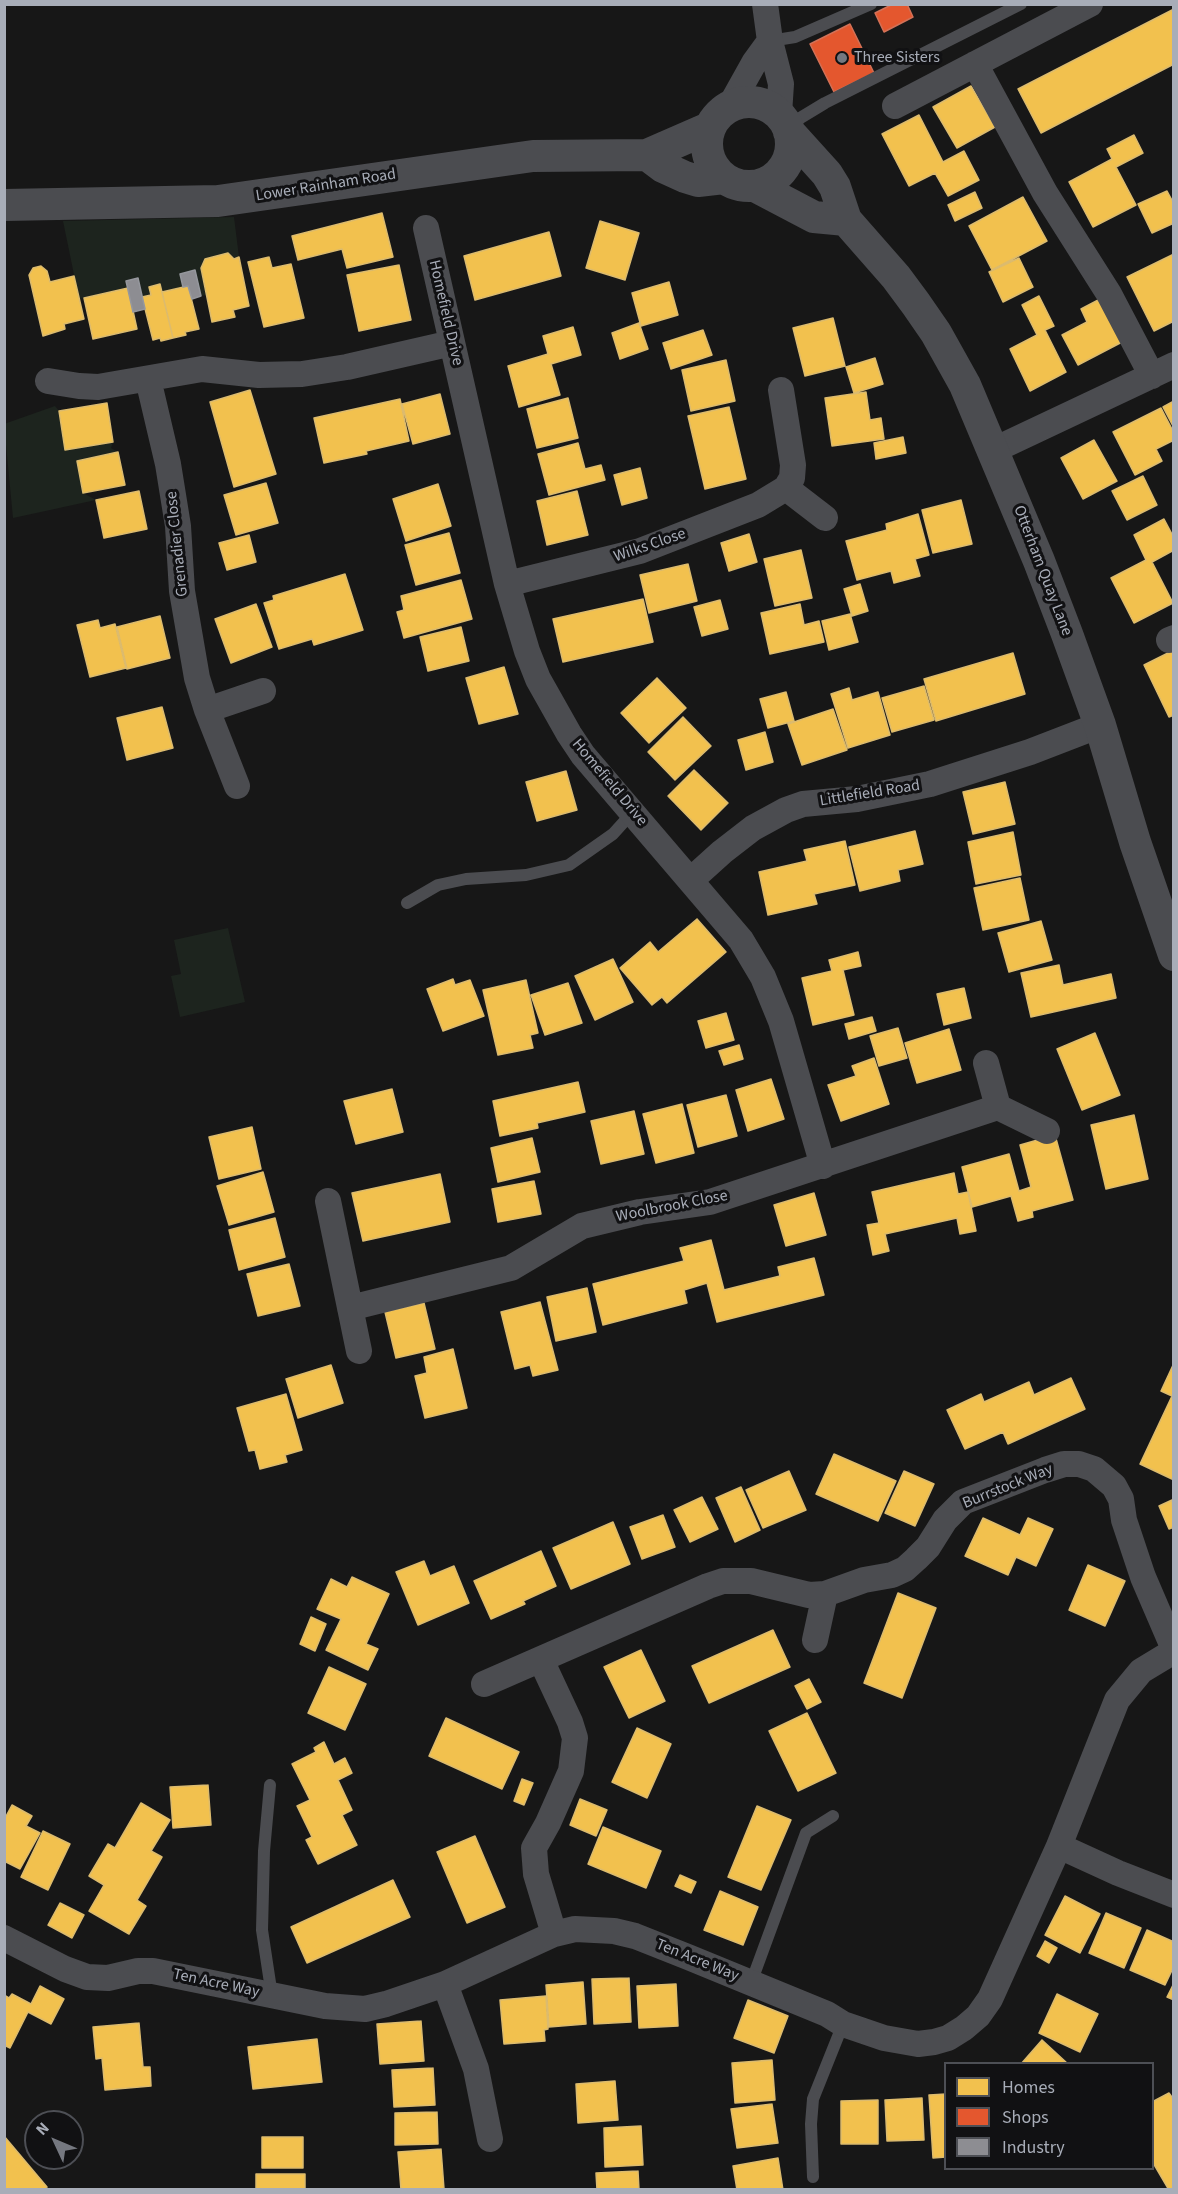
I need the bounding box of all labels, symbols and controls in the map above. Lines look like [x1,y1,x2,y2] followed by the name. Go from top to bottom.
[854,48,940,68] place label: Three Sisters
[835,51,849,65] marker: Three Sisters
[255,165,397,207] street label: Lower Rainham Road
[424,258,466,368] street label: Homefield Drive
[163,490,193,598] street label: Grenadier Close
[1008,503,1076,639] street label: Otterham Quay Lane
[611,525,689,567] street label: Wilks Close
[567,736,651,830] street label: Homefield Drive
[819,777,921,811] street label: Littlefield Road
[615,1187,729,1227] street label: Woolbrook Close
[960,1460,1056,1514] street label: Burrstock Way
[653,1936,741,1986] street label: Ten Acre Way
[171,1965,261,2003] street label: Ten Acre Way
[944,2062,1154,2170] legend
[1002,2075,1055,2100] text: Homes
[1002,2105,1049,2130] text: Shops
[24,2110,84,2170] north arrow
[31,2117,54,2140] text: N
[1002,2135,1065,2160] text: Industry

